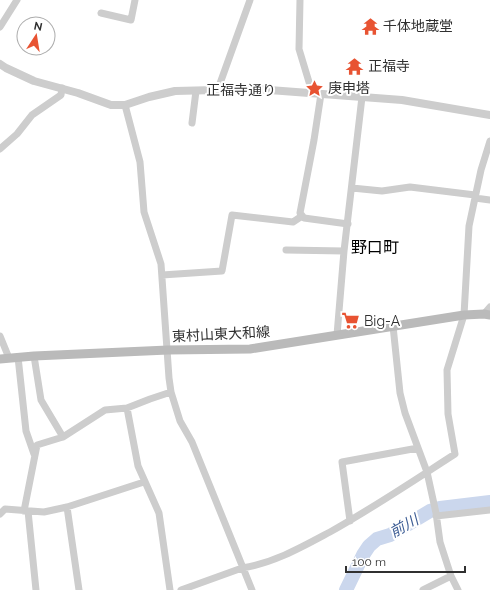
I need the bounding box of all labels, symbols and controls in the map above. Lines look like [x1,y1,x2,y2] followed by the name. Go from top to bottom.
[16,16,56,56] north arrow
[360,16,380,36] temple icon: 千体地蔵堂
[383,18,453,34] place label: 千体地蔵堂
[33,19,43,34] text: N
[345,56,365,76] temple icon: 正福寺
[368,58,410,74] place label: 正福寺
[305,78,325,98] place icon: 庚申塔
[328,80,370,96] place label: 庚申塔
[206,82,276,98] street label: 正福寺通り
[351,238,399,257] district label: 野口町
[341,311,361,331] supermarket icon: Big-A
[364,313,401,329] place label: Big-A
[172,323,270,345] street label: 東村山東大和線
[387,510,423,541] water label: 前川
[346,548,465,574] scale bar
[352,555,386,569] text: 100 m

